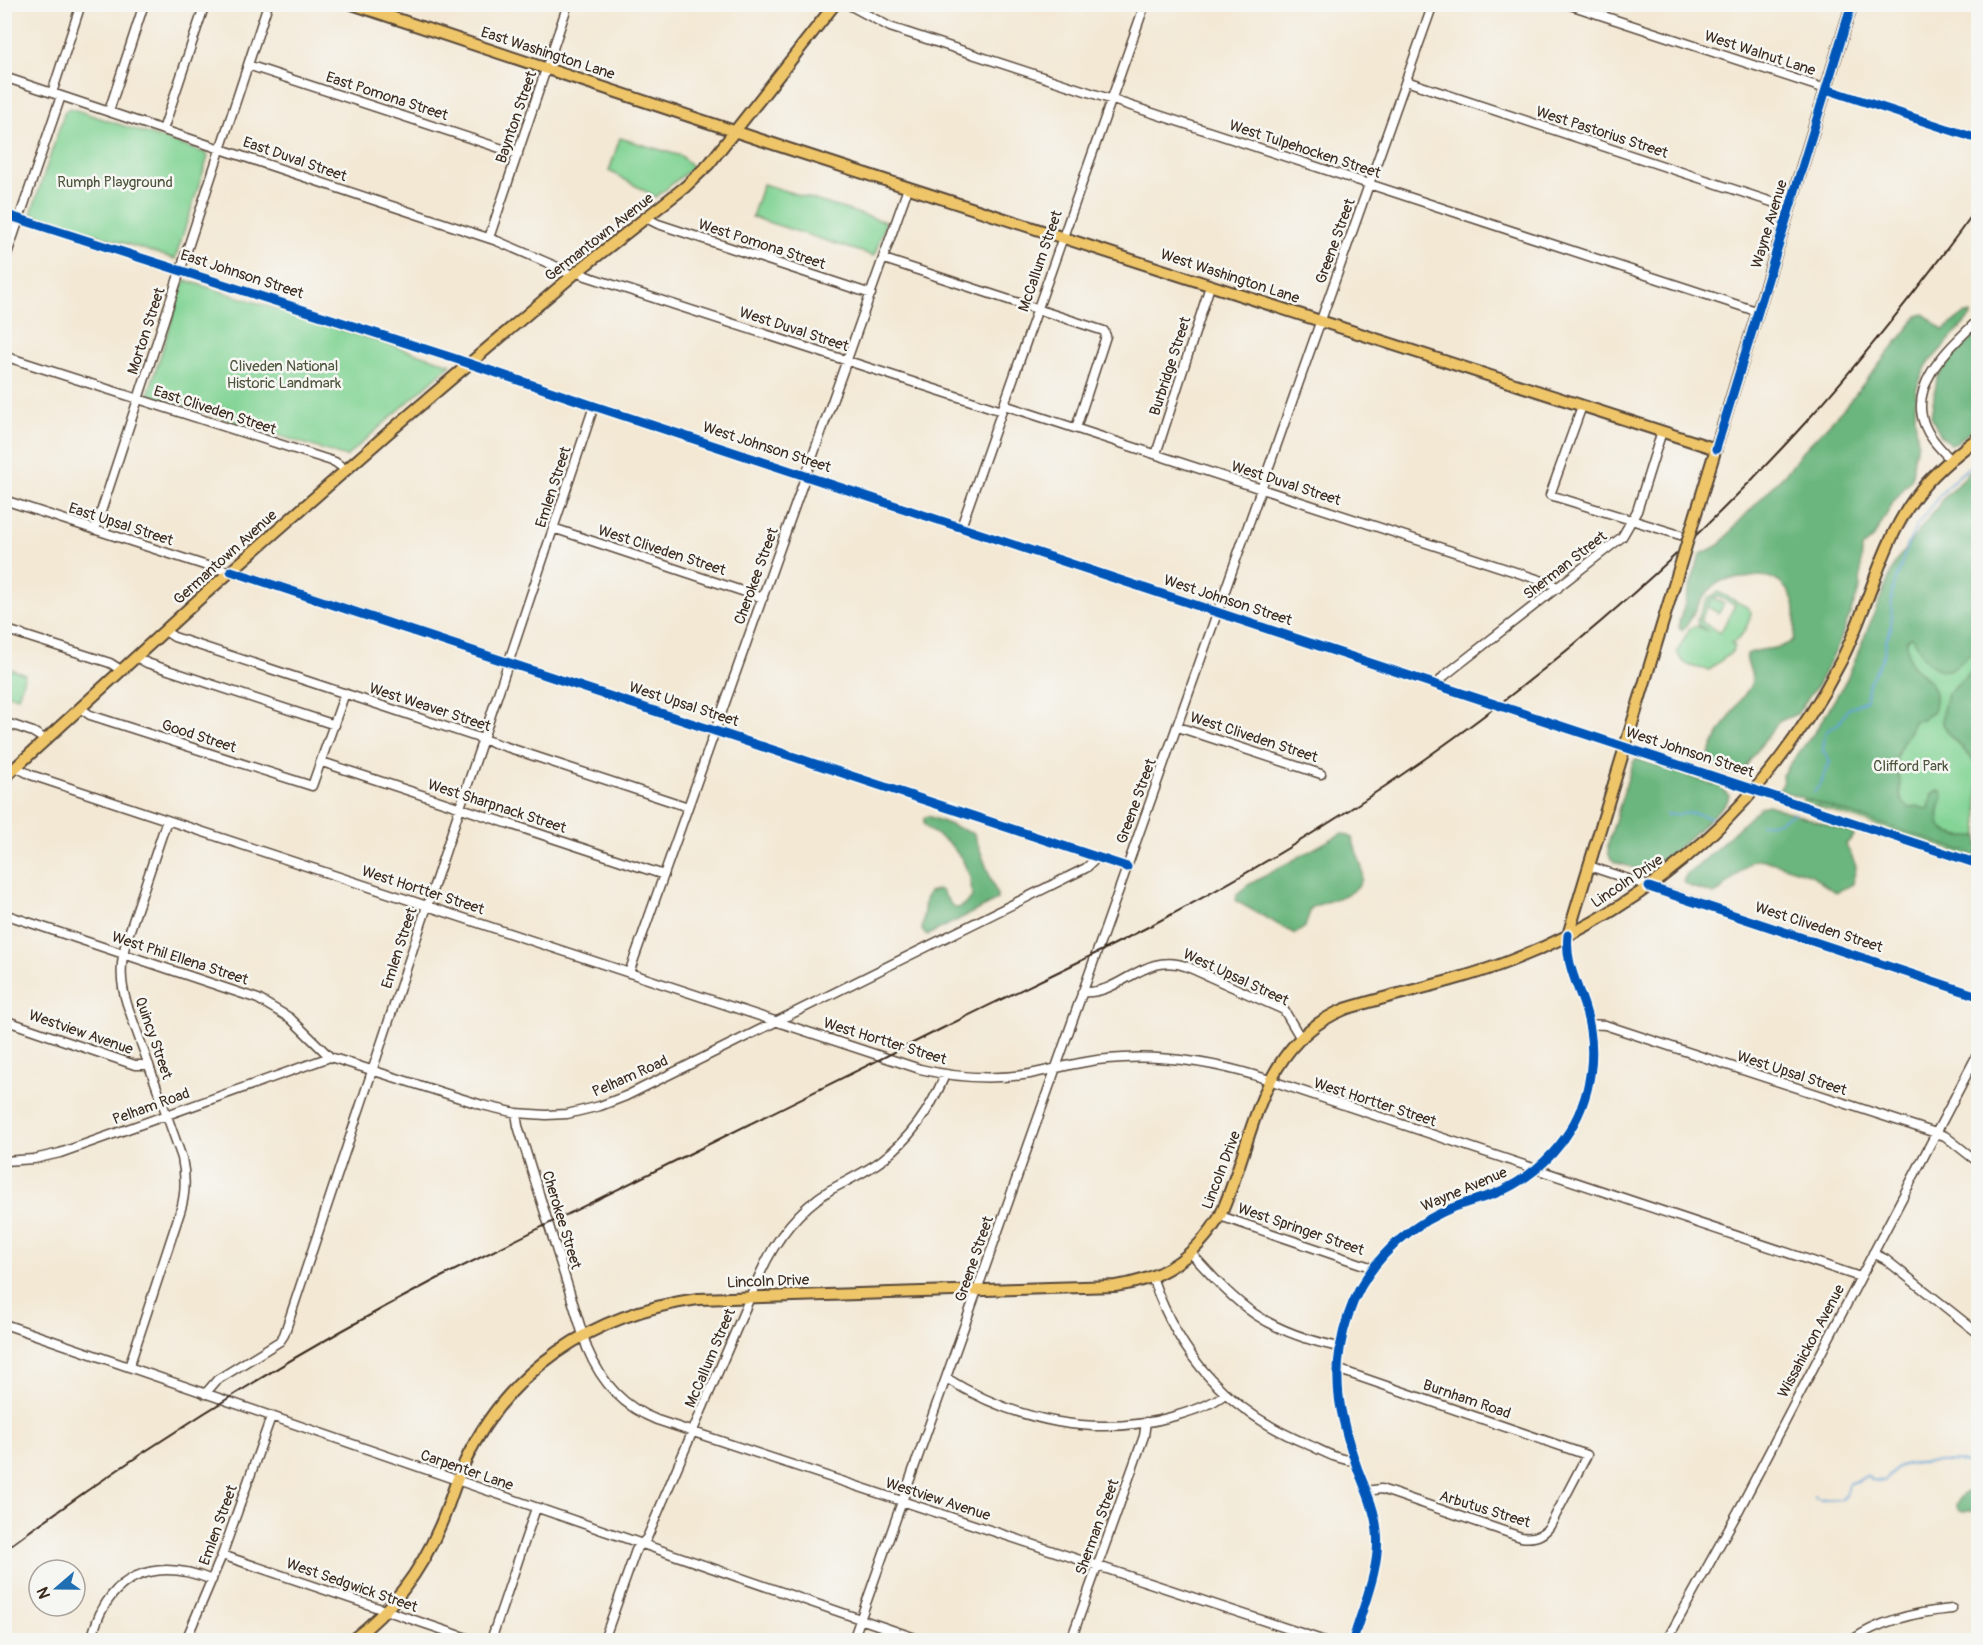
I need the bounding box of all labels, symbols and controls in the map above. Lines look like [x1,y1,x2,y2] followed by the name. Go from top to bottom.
[479,23,618,84] street label: East Washington Lane
[1702,27,1818,81] street label: West Walnut Lane
[323,68,451,125] street label: East Pomona Street
[492,68,541,166] street label: Baynton Street
[1533,102,1671,163] street label: West Pastorius Street
[1227,116,1384,183] street label: West Tulpehocken Street
[240,133,350,186] street label: East Duval Street
[57,173,173,192] park label: Rumph Playground
[1747,177,1792,271] street label: Wayne Avenue
[541,189,658,286] street label: Germantown Avenue
[1311,195,1360,286] street label: Greene Street
[1014,207,1067,314] street label: McCallum Street
[696,215,829,274] street label: West Pomona Street
[1158,245,1302,308] street label: West Washington Lane
[178,246,307,304] street label: East Johnson Street
[123,284,170,377] street label: Morton Street
[737,303,852,356] street label: West Duval Street
[1146,313,1196,418] street label: Burbridge Street
[227,357,342,393] park label: Cliveden National Historic Landmark
[151,382,279,440] street label: East Cliveden Street
[700,418,834,477] street label: West Johnson Street
[531,443,576,530] street label: Emlen Street
[1229,457,1344,510] street label: West Duval Street
[66,499,177,551] street label: East Upsal Street
[170,505,281,609] street label: Germantown Avenue
[596,521,729,580] street label: West Cliveden Street
[730,524,783,627] street label: Cherokee Street
[1520,526,1612,604] street label: Sherman Street
[1161,571,1295,630] street label: West Johnson Street
[627,678,742,731] street label: West Upsal Street
[367,679,494,736] street label: West Weaver Street
[1188,708,1321,767] street label: West Cliveden Street
[159,715,239,758] street label: Good Street
[1623,723,1757,782] street label: West Johnson Street
[1112,755,1161,846] street label: Greene Street
[1873,757,1949,776] park label: Clifford Park
[425,775,569,838] street label: West Sharpnack Street
[1588,850,1667,912] street label: Lincoln Drive
[359,862,487,920] street label: West Hortter Street
[1753,898,1886,957] street label: West Cliveden Street
[377,904,422,991] street label: Emlen Street
[109,927,252,990] street label: West Phil Ellena Street
[1180,945,1293,1011] street label: West Upsal Street
[131,995,177,1083] street label: Quincy Street
[26,1006,136,1059] street label: Westview Avenue
[821,1014,950,1070] street label: West Hortter Street
[1735,1047,1850,1100] street label: West Upsal Street
[589,1051,671,1102] street label: Pelham Road
[1311,1074,1439,1132] street label: West Hortter Street
[110,1084,192,1129] street label: Pelham Road
[1198,1128,1245,1212] street label: Lincoln Drive
[1418,1163,1511,1216] street label: Wayne Avenue
[538,1169,586,1272] street label: Cherokee Street
[1235,1199,1368,1260] street label: West Springer Street
[951,1213,998,1304] street label: Greene Street
[726,1271,810,1292] street label: Lincoln Drive
[1774,1281,1850,1401] street label: Wissahickon Avenue
[681,1305,740,1411] street label: McCallum Street
[1420,1376,1513,1423] street label: Burnham Road
[418,1446,516,1495] street label: Carpenter Lane
[883,1474,993,1526] street label: Westview Avenue
[1071,1476,1124,1578] street label: Sherman Street
[195,1481,242,1568] street label: Emlen Street
[1437,1487,1534,1533] street label: Arbutus Street
[284,1554,421,1617] street label: West Sedgwick Street
[27,1558,87,1618] north arrow
[33,1584,55,1601] text: N

